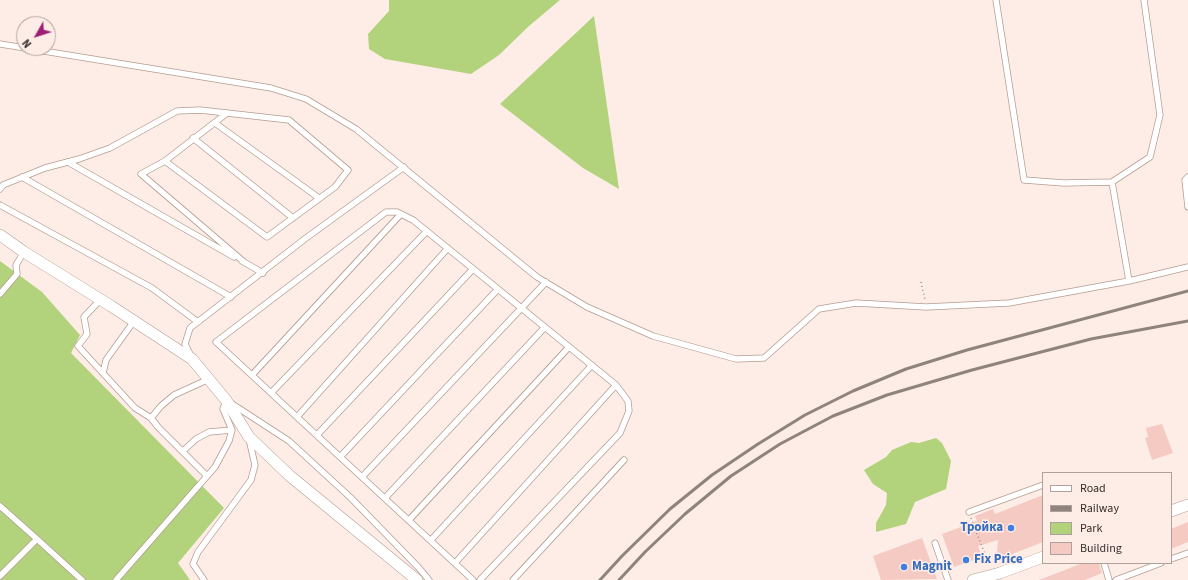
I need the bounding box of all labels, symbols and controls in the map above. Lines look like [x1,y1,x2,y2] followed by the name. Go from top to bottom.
[16,16,56,56] north arrow
[19,36,35,51] text: N
[1042,472,1172,564] legend
[1080,480,1106,497] text: Road
[1080,500,1119,517] text: Railway
[960,520,1003,536] place label: Тройка
[1080,520,1102,537] text: Park
[1006,523,1016,533] marker: Тройка
[1080,540,1122,557] text: Building
[974,552,1023,568] place label: Fix Price
[961,555,971,565] marker: Fix Price
[912,559,952,575] place label: Magnit
[899,562,909,572] marker: Magnit

